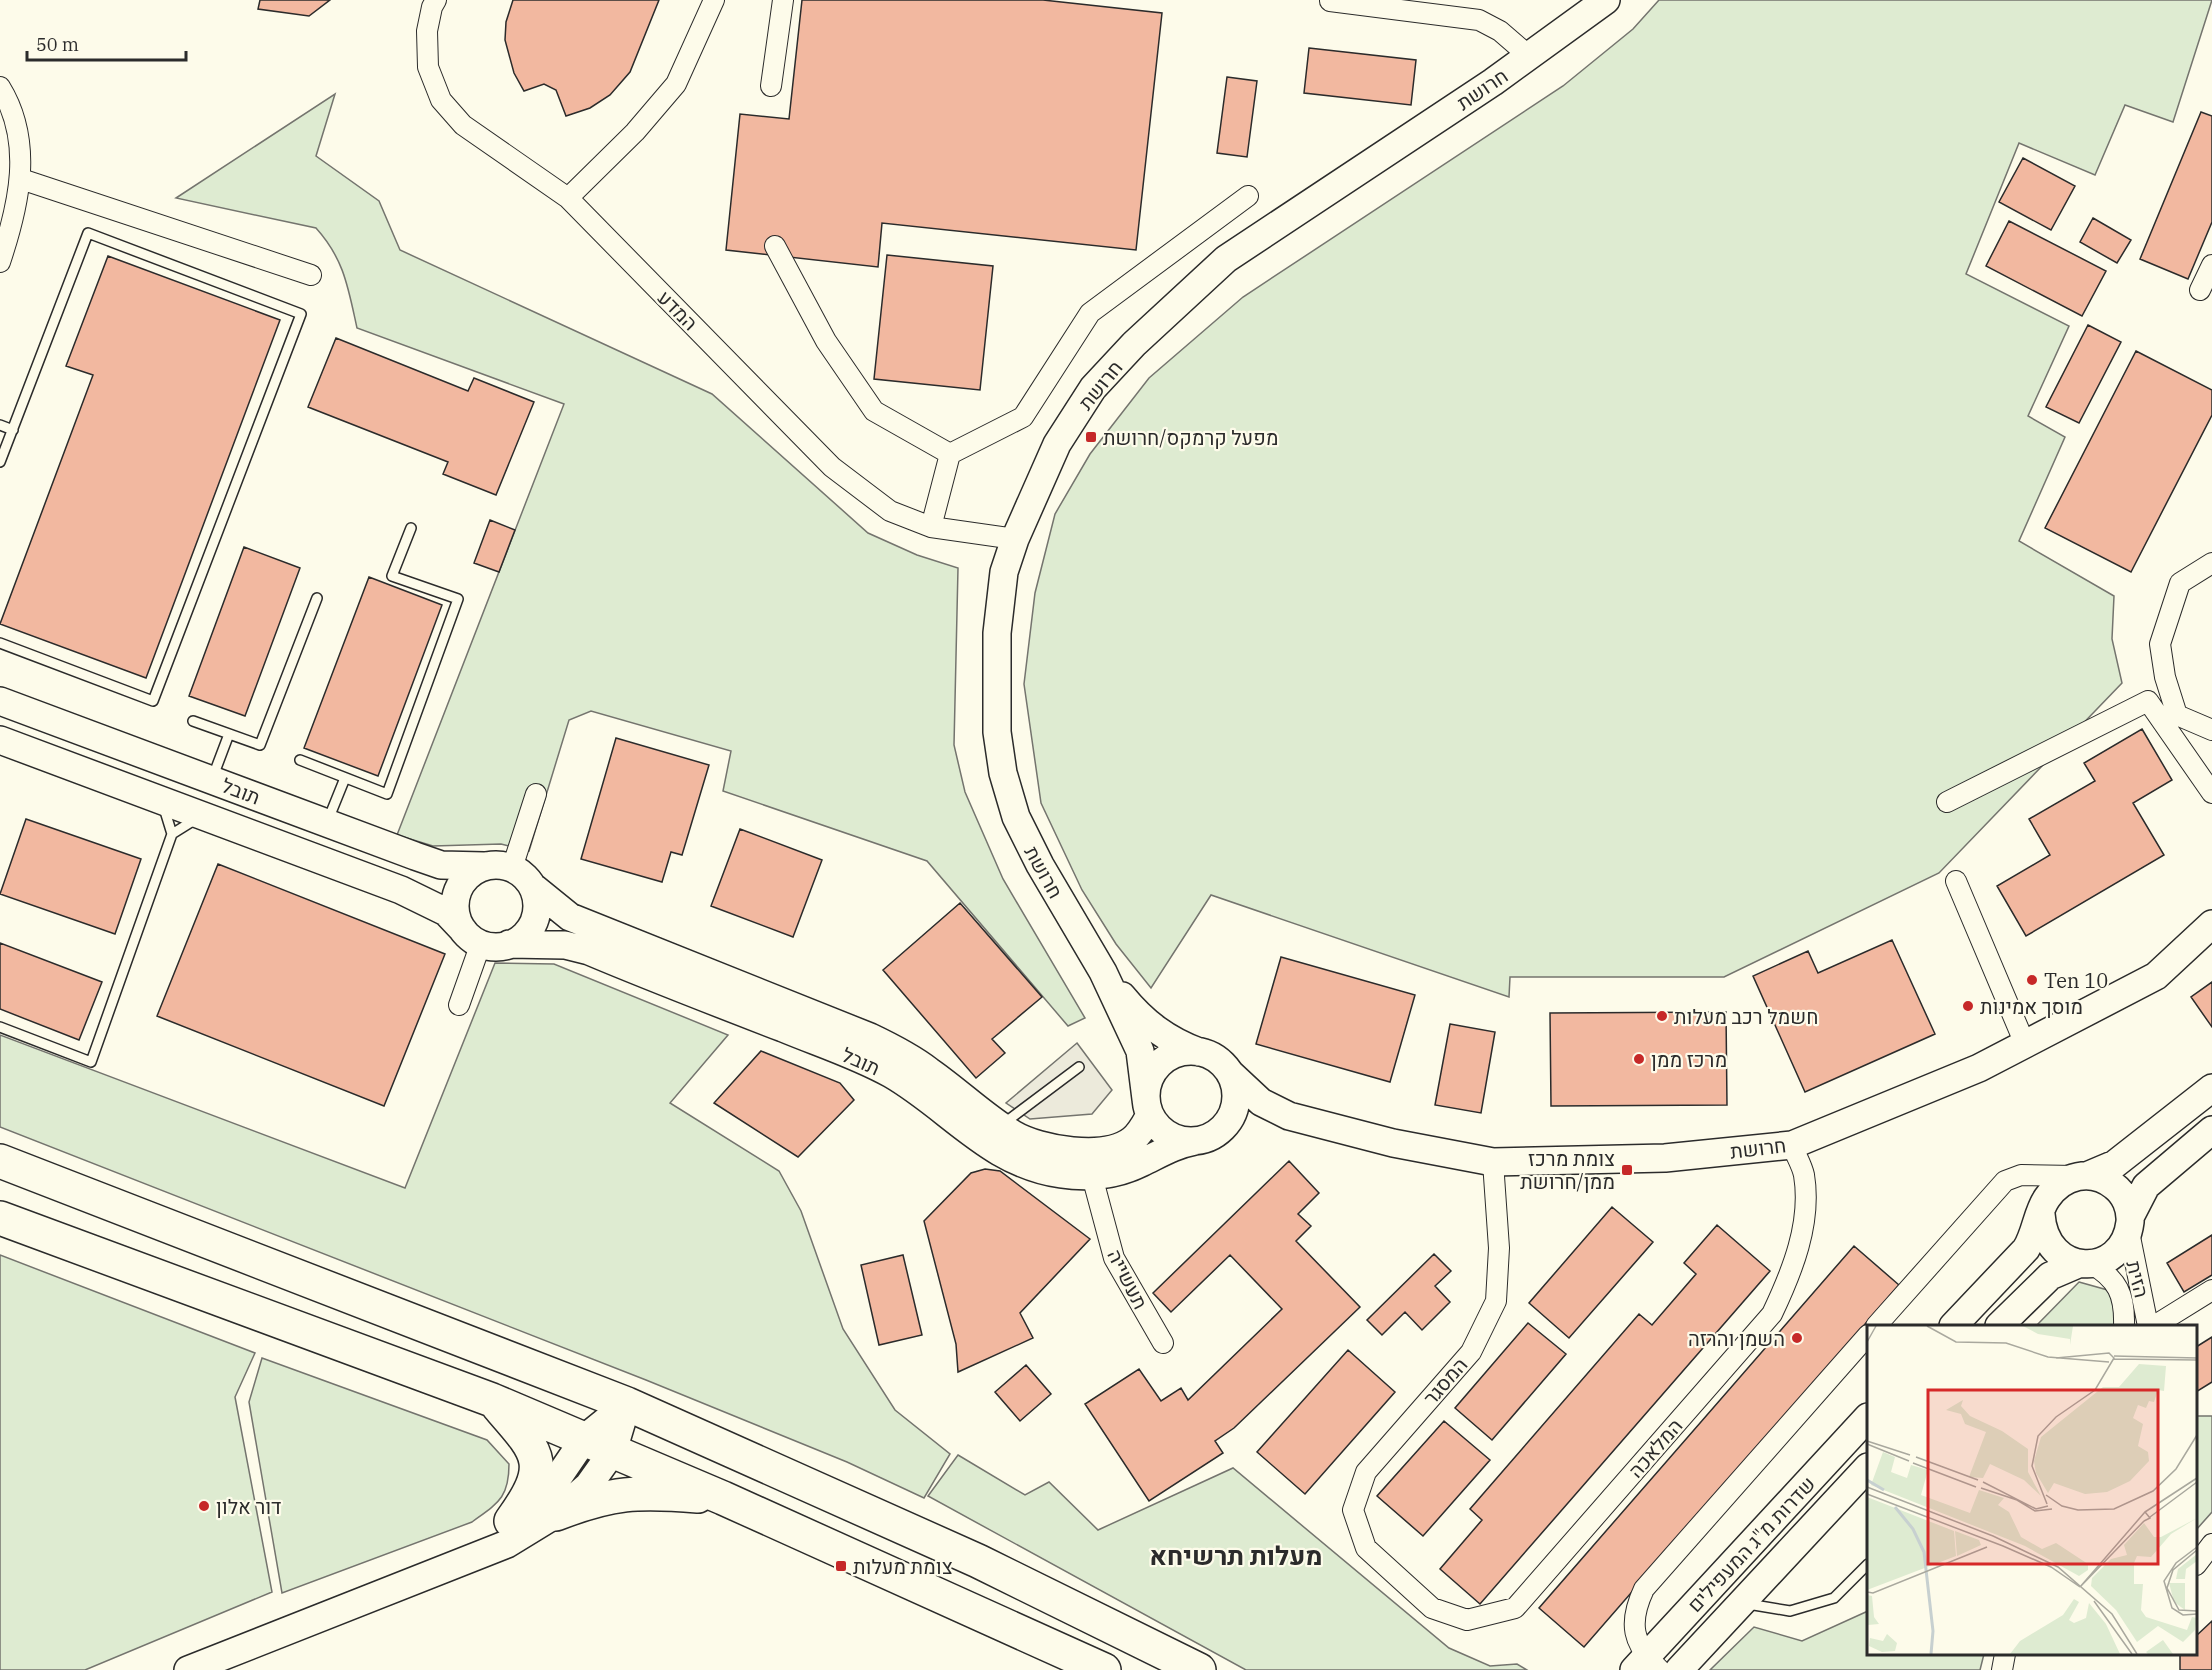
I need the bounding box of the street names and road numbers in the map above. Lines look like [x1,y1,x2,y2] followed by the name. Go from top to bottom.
[1451,62,1513,116] street label: חרושת
[652,284,704,336] street label: המדע
[1072,355,1128,415] street label: חרושת
[218,771,264,811] street label: תובל
[1019,841,1069,903] street label: חרושת
[838,1041,884,1081] street label: תובל
[1728,1131,1788,1165] street label: חרושת
[1101,1244,1155,1314] street label: תעשייה
[2120,1258,2156,1300] street label: הזית
[1417,1351,1473,1411] street label: המסגר
[1622,1413,1688,1483] street label: המלאכה
[1681,1470,1821,1618] street label: שדרות מ"ג המעפילים

